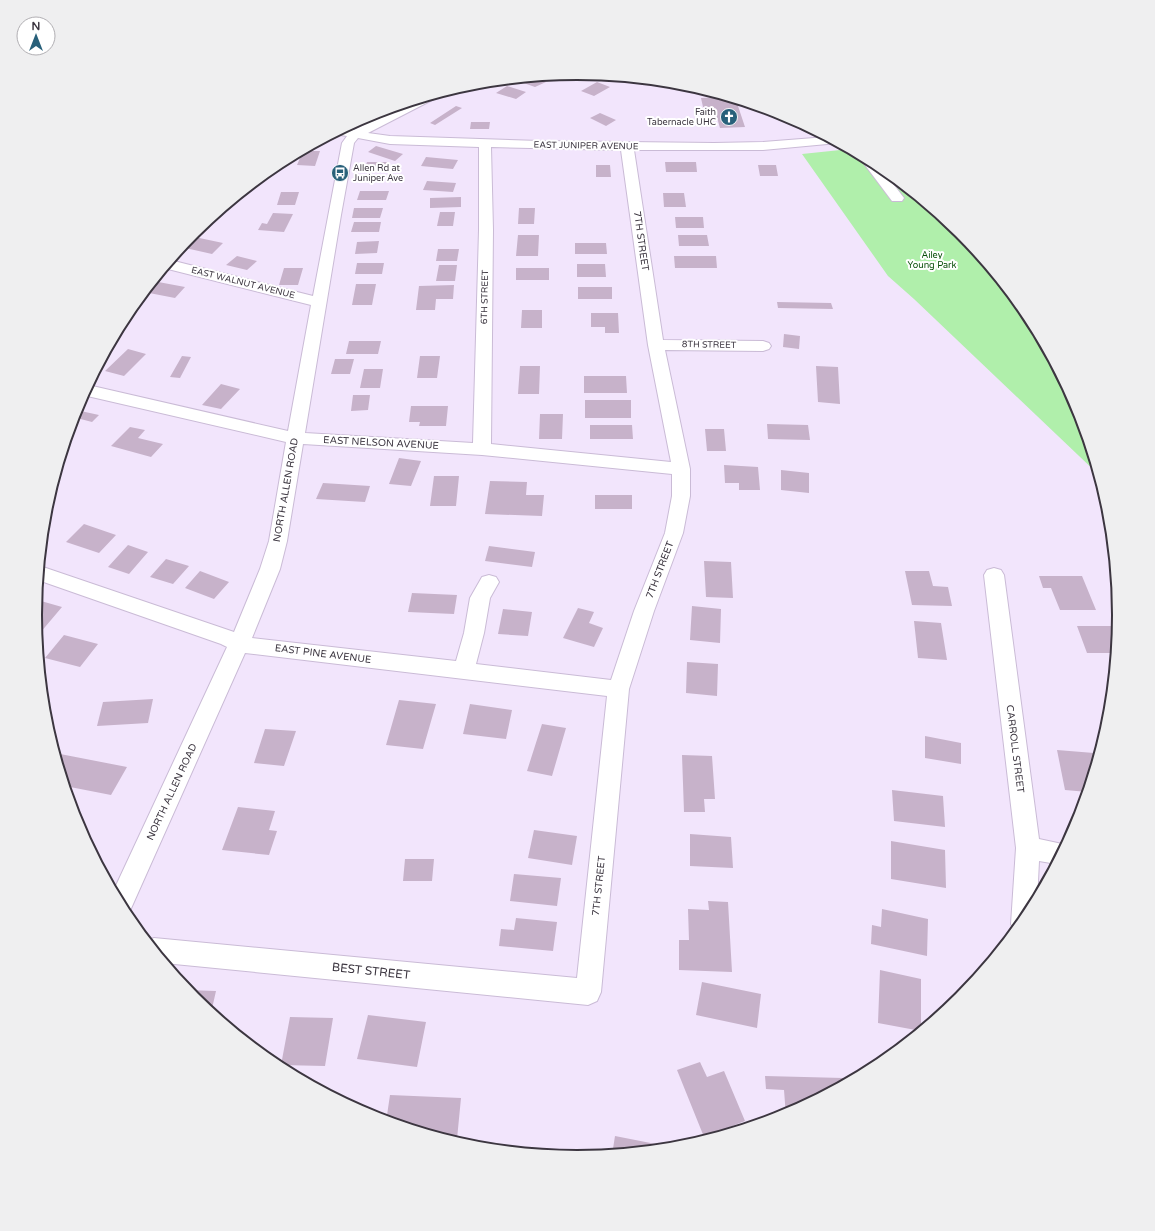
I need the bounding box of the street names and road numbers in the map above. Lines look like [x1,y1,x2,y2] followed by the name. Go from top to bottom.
[533,140,639,152] street label: EAST JUNIPER AVENUE
[631,210,651,272] street label: 7TH STREET
[190,265,296,301] street label: EAST WALNUT AVENUE
[479,269,491,324] street label: 6TH STREET
[682,339,737,351] street label: 8TH STREET
[323,434,439,452] street label: EAST NELSON AVENUE
[271,437,301,543] street label: NORTH ALLEN ROAD
[644,540,676,600] street label: 7TH STREET
[274,642,372,666] street label: EAST PINE AVENUE
[1004,704,1026,794] street label: CARROLL STREET
[144,742,200,842] street label: NORTH ALLEN ROAD
[590,855,608,917] street label: 7TH STREET
[331,960,412,982] street label: BEST STREET

